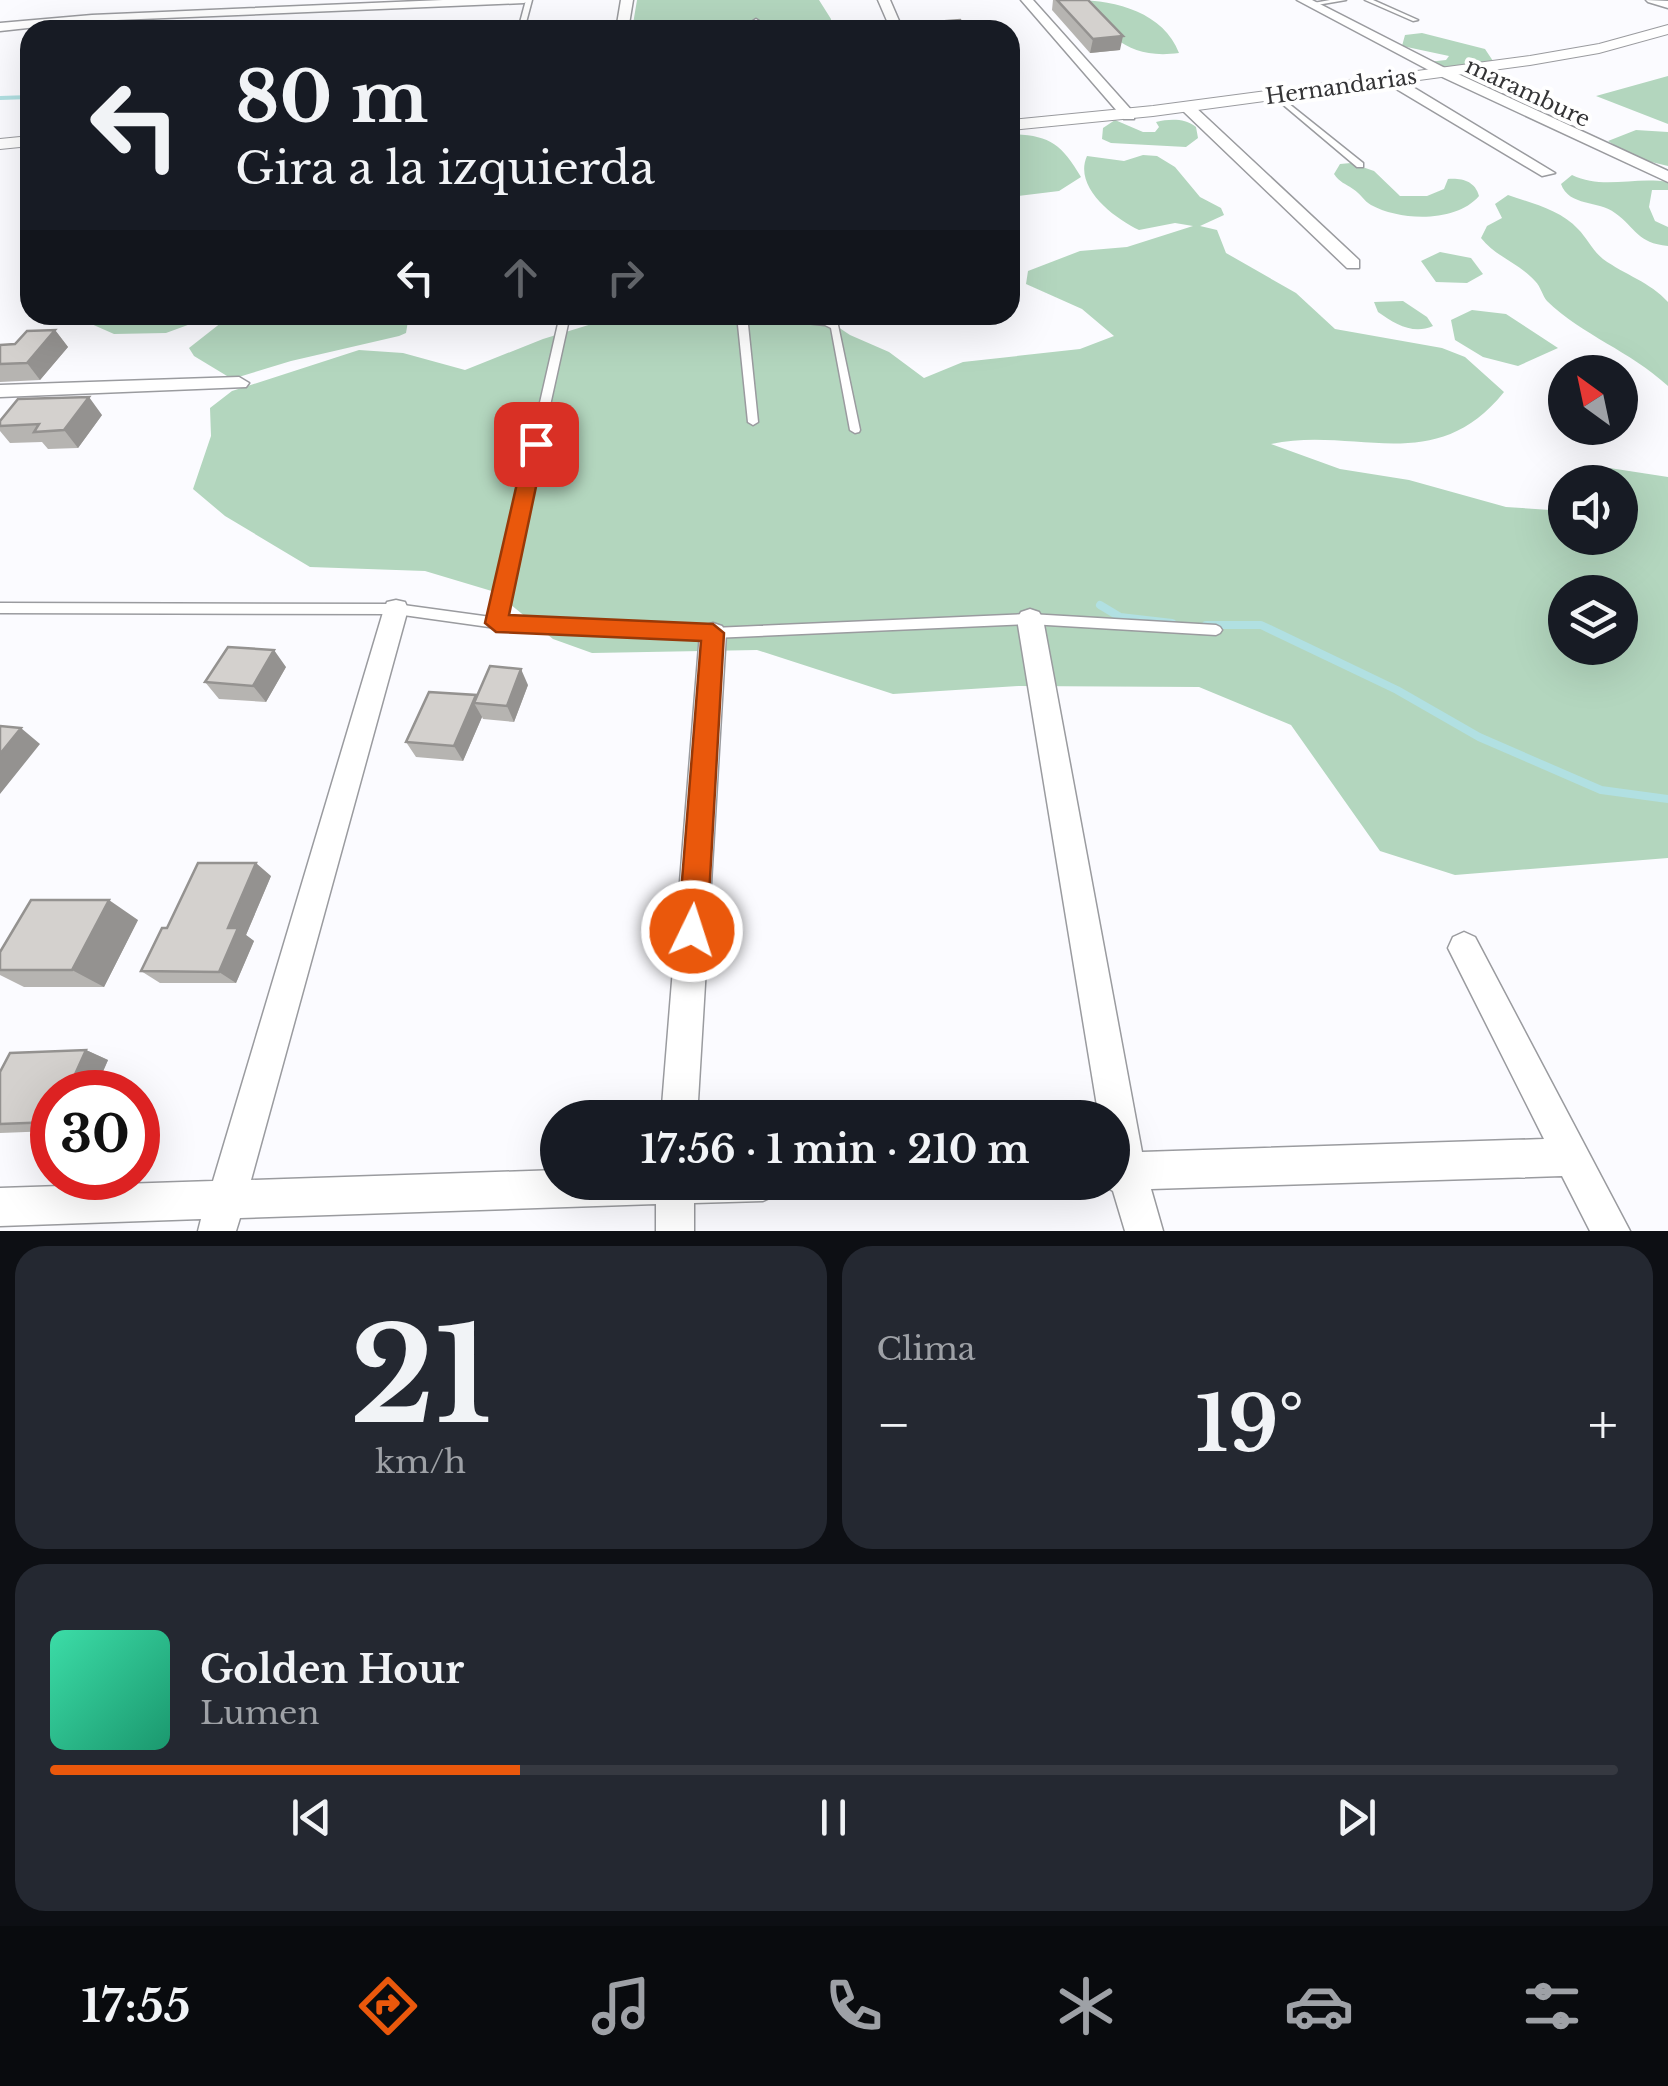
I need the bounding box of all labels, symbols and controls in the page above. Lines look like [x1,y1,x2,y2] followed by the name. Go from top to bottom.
[1461,52,1594,133] street label: marambure
[235,54,428,141] text: 80 m
[70,60,200,190] icon: left
[1264,63,1419,110] street label: Hernandarias
[235,140,655,196] text: Gira a la izquierda
[388,250,443,305] icon: left
[493,250,548,305] icon: ahead
[598,250,653,305] icon: right
[1548,355,1638,445] north arrow
[1548,355,1638,665] map controls
[494,402,579,487] pin
[509,417,564,472] icon: arrive
[1548,465,1638,555] button: sound
[1548,575,1638,665] button: layers
[640,879,744,983] position arrow
[30,1070,160,1200] speed limit sign: 30
[640,1126,1030,1173] text: 17:56 · 1 min · 210 m
[350,1296,491,1457] text: 21
[877,1329,976,1369] text: Clima
[1195,1378,1304,1471] text: 19°
[877,1391,911,1459] text: −
[1588,1391,1618,1459] text: +
[375,1442,466,1482] text: km/h
[200,1646,464,1693] text: Golden Hour
[200,1693,319,1733] text: Lumen
[284,1790,339,1845] icon: previous
[806,1790,861,1845] icon: pause
[1329,1790,1384,1845] icon: next
[353,1971,423,2041] icon: directions
[586,1971,656,2041] icon: music
[819,1971,889,2041] icon: phone
[1051,1971,1121,2041] icon: climate
[1284,1971,1354,2041] icon: car
[1517,1971,1587,2041] icon: filters
[81,1978,191,2034] text: 17:55

